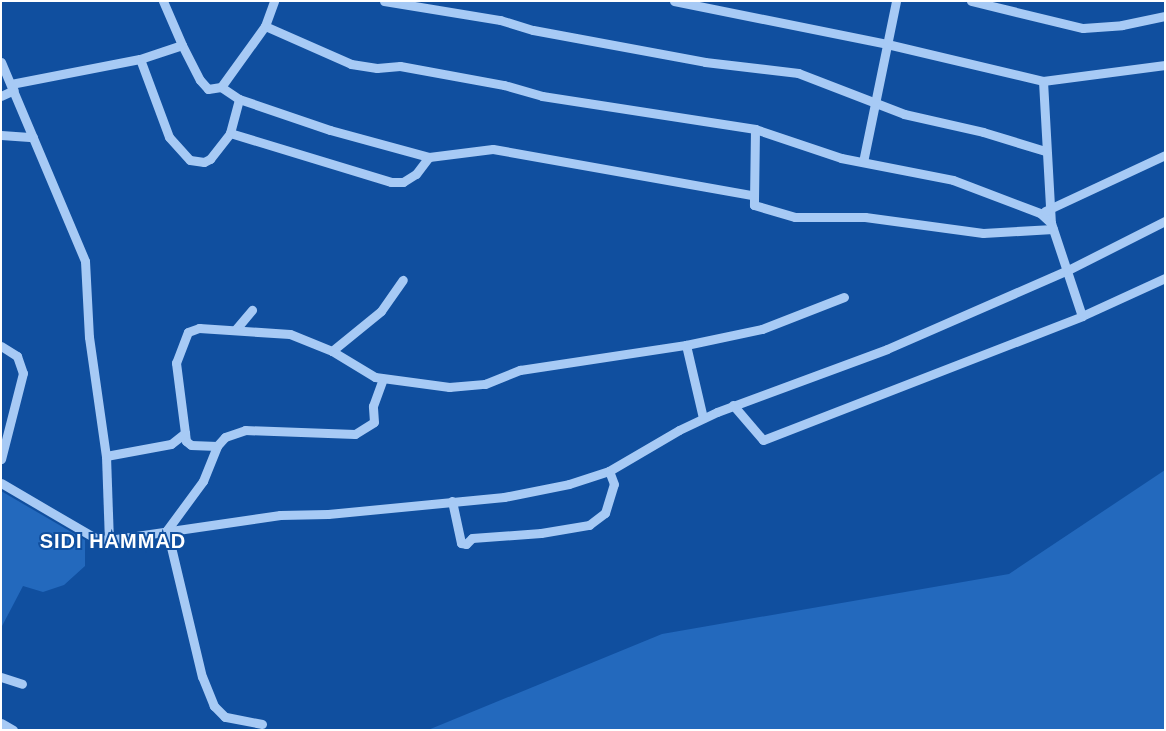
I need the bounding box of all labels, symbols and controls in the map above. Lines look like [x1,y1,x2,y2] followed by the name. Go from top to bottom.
[38,529,188,553] district label: SIDI HAMMAD

